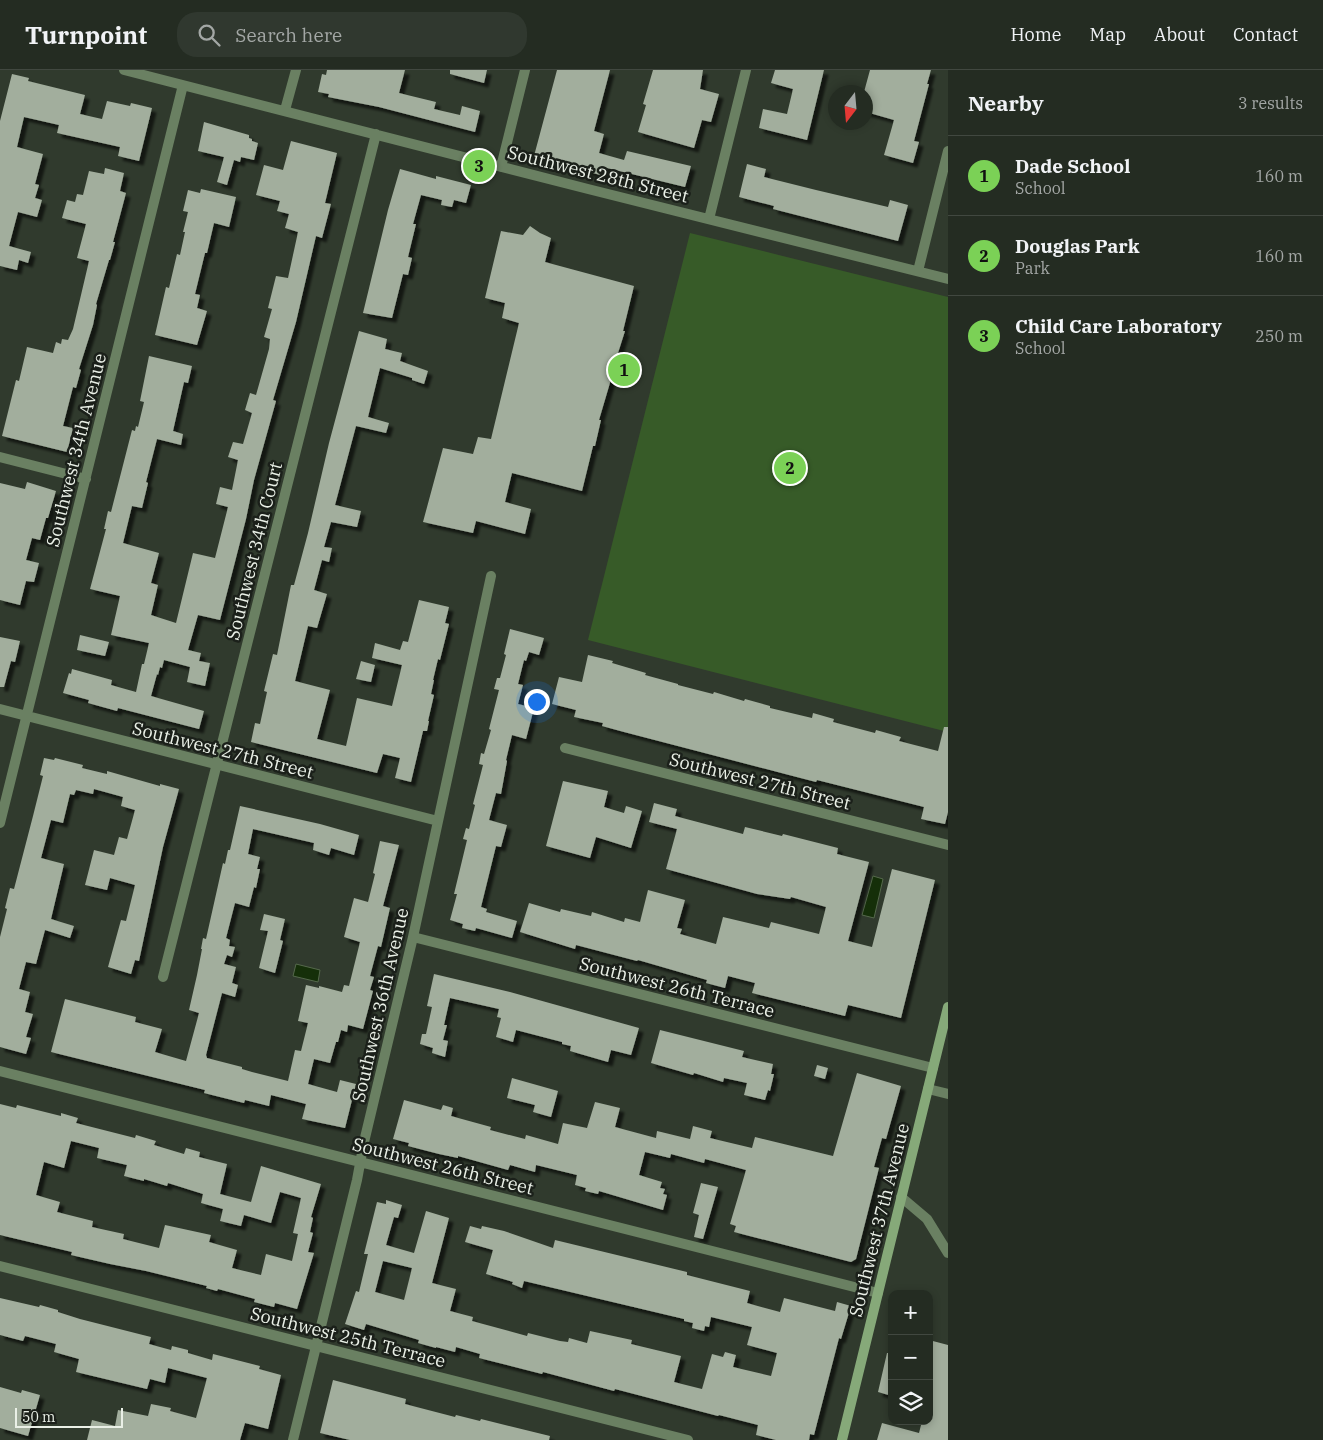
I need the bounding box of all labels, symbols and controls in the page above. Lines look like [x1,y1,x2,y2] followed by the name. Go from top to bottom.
[177,12,527,57] search box
[25,19,147,51] text: Turnpoint
[195,21,223,49] icon: search
[235,23,342,47] text: Search here
[1010,23,1062,46] text: Home
[1090,23,1126,46] text: Map
[1154,23,1205,46] text: About
[1233,23,1298,46] text: Contact
[828,85,873,130] north arrow
[968,89,1044,117] text: Nearby
[1238,93,1303,113] text: 3 results
[505,140,691,208] street label: Southwest 28th Street
[463,147,495,185] pin: 3
[1015,154,1130,178] text: Dade School
[979,166,989,186] text: 1
[1255,166,1303,186] text: 160 m
[1015,178,1066,198] text: School
[1015,234,1140,258] text: Douglas Park
[979,246,989,266] text: 2
[1255,246,1303,266] text: 160 m
[1015,258,1050,278] text: Park
[1015,314,1222,338] text: Child Care Laboratory
[979,326,989,346] text: 3
[1255,326,1303,346] text: 250 m
[1015,338,1066,358] text: School
[41,351,111,549] street label: Southwest 34th Avenue
[608,351,640,389] pin: 1
[774,449,806,487] pin: 2
[221,460,287,642] street label: Southwest 34th Court
[524,689,550,715] your location
[130,716,316,784] street label: Southwest 27th Street
[667,747,853,815] street label: Southwest 27th Street
[346,906,414,1104] street label: Southwest 36th Avenue
[577,952,777,1022] street label: Southwest 26th Terrace
[844,1121,914,1319] street label: Southwest 37th Avenue
[350,1132,536,1200] street label: Southwest 26th Street
[888,1290,933,1425] map controls
[888,1290,933,1335] button: +
[248,1302,448,1372] street label: Southwest 25th Terrace
[888,1335,933,1380] button: −
[888,1380,933,1425] button: layers
[15,1405,122,1428] scale bar
[22,1408,55,1426] text: 50 m

